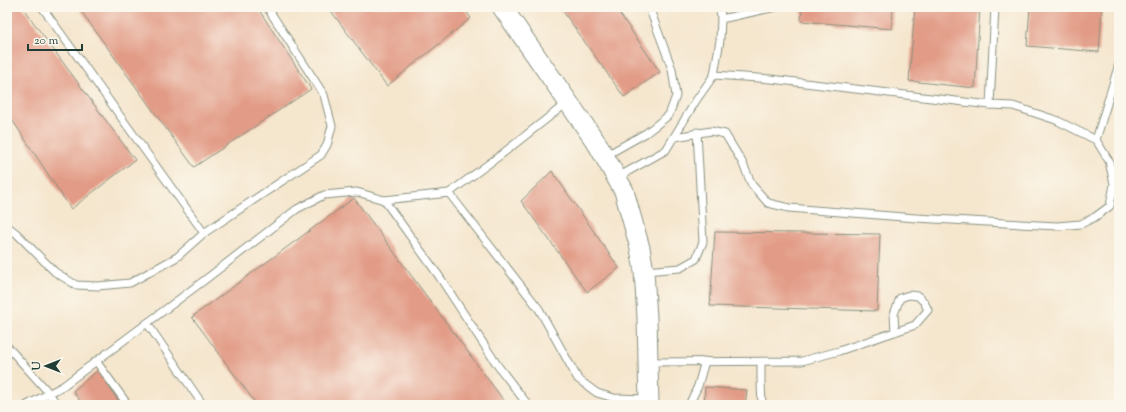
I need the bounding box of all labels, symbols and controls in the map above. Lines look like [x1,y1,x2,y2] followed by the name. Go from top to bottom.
[28,26,82,52] scale bar
[34,32,59,50] text: 20 m
[26,346,66,386] north arrow
[29,361,45,371] text: U

